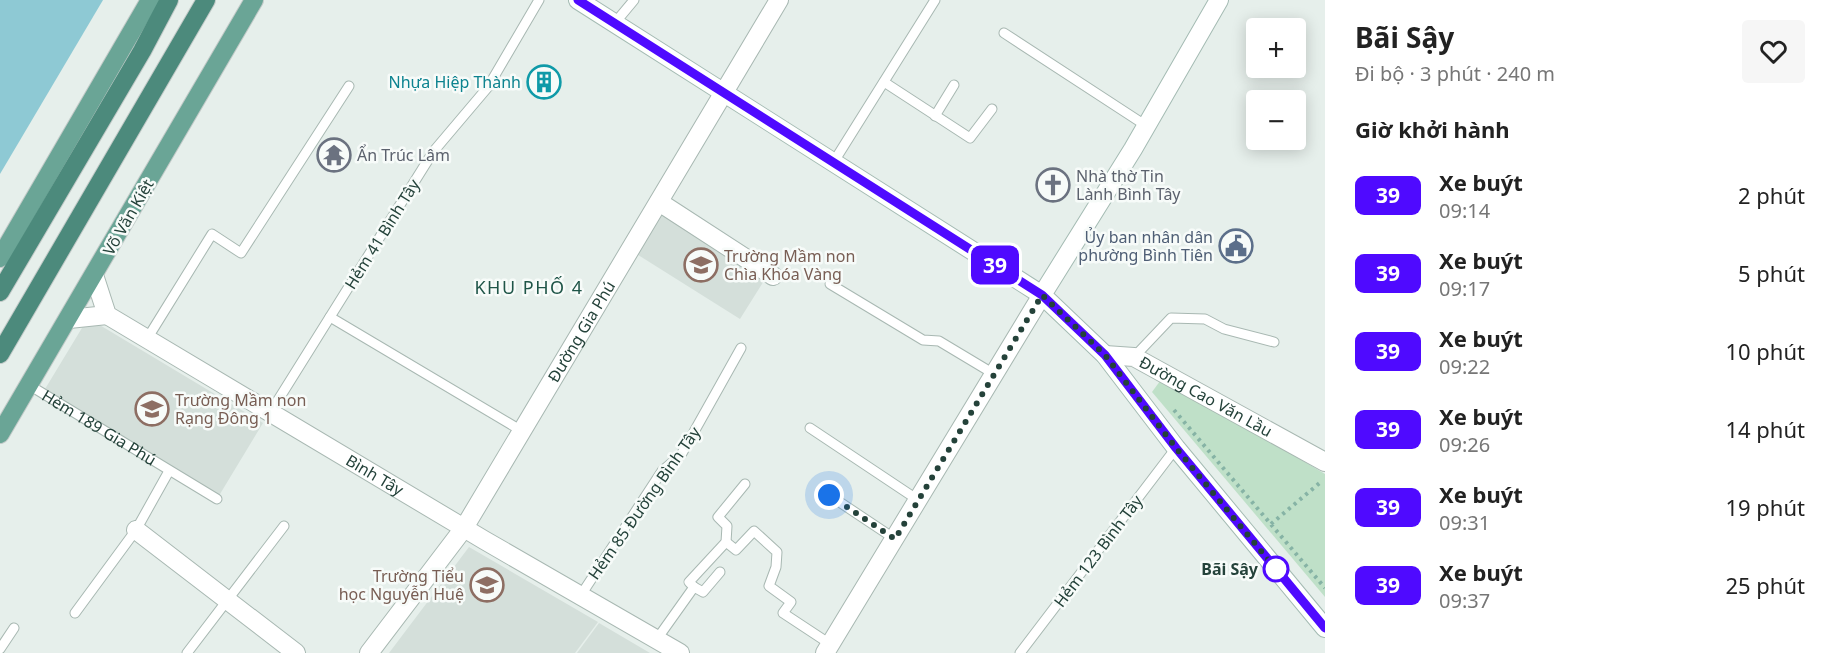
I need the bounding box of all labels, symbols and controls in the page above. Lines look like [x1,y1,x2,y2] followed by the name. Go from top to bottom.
[1246,18,1306,150] map controls
[1246,18,1306,78] button: +
[1355,18,1454,56] text: Bãi Sậy
[1742,20,1805,83] button: heart
[1355,60,1555,87] text: Đi bộ · 3 phút · 240 m
[526,64,562,100] building icon: Nhựa Hiệp Thành
[388,71,521,93] place label: Nhựa Hiệp Thành
[1246,90,1306,150] button: −
[1355,114,1510,144] text: Giờ khởi hành
[316,137,352,173] temple icon: Ẩn Trúc Lâm
[357,144,450,166] place label: Ẩn Trúc Lâm
[1076,165,1181,205] place label: Nhà thờ Tin Lành Bình Tây
[1035,167,1071,203] church icon: Nhà thờ Tin Lành Bình Tây
[1439,167,1523,197] text: Xe buýt
[339,174,425,293] street label: Hẻm 41 Bình Tây
[97,175,159,259] street label: Võ Văn Kiệt
[1738,180,1805,210] text: 2 phút
[1376,181,1400,209] text: 39
[1439,197,1490,224] text: 09:14
[1078,226,1213,266] place label: Ủy ban nhân dân phường Bình Tiên
[1218,228,1254,264] public building icon: Ủy ban nhân dân phường Bình Tiên
[724,245,855,285] place label: Trường Mầm non Chìa Khóa Vàng
[1439,245,1523,275] text: Xe buýt
[968,246,1022,284] line badge: 39
[683,247,719,283] school or university icon: Trường Mầm non Chìa Khóa Vàng
[983,251,1007,279] text: 39
[1738,258,1805,288] text: 5 phút
[1376,259,1400,287] text: 39
[474,275,584,299] district label: KHU PHỐ 4
[1439,275,1490,302] text: 09:17
[543,276,620,386] street label: Đường Gia Phú
[1439,323,1523,353] text: Xe buýt
[1725,336,1805,366] text: 10 phút
[1376,337,1400,365] text: 39
[1135,351,1276,442] street label: Đường Cao Văn Lầu
[1439,353,1490,380] text: 09:22
[38,384,160,471] street label: Hẻm 189 Gia Phú
[175,389,306,429] place label: Trường Mầm non Rạng Đông 1
[134,391,170,427] school or university icon: Trường Mầm non Rạng Đông 1
[1439,401,1523,431] text: Xe buýt
[1725,414,1805,444] text: 14 phút
[1376,415,1400,443] text: 39
[583,422,706,584] street label: Hẻm 85 Đường Bình Tây
[1439,431,1490,458] text: 09:26
[342,449,408,501] street label: Bình Tây
[1439,479,1523,509] text: Xe buýt
[814,480,844,510] your location
[1049,490,1148,611] street label: Hẻm 123 Bình Tây
[1725,492,1805,522] text: 19 phút
[1376,493,1400,521] text: 39
[1439,509,1490,536] text: 09:31
[1263,556,1289,582] marker: Bãi Sậy
[1439,557,1523,587] text: Xe buýt
[1201,558,1259,580] place label: Bãi Sậy
[339,565,464,605] place label: Trường Tiểu học Nguyễn Huệ
[469,567,505,603] school or university icon: Trường Tiểu học Nguyễn Huệ
[1725,570,1805,600] text: 25 phút
[1376,571,1400,599] text: 39
[1439,587,1490,614] text: 09:37

